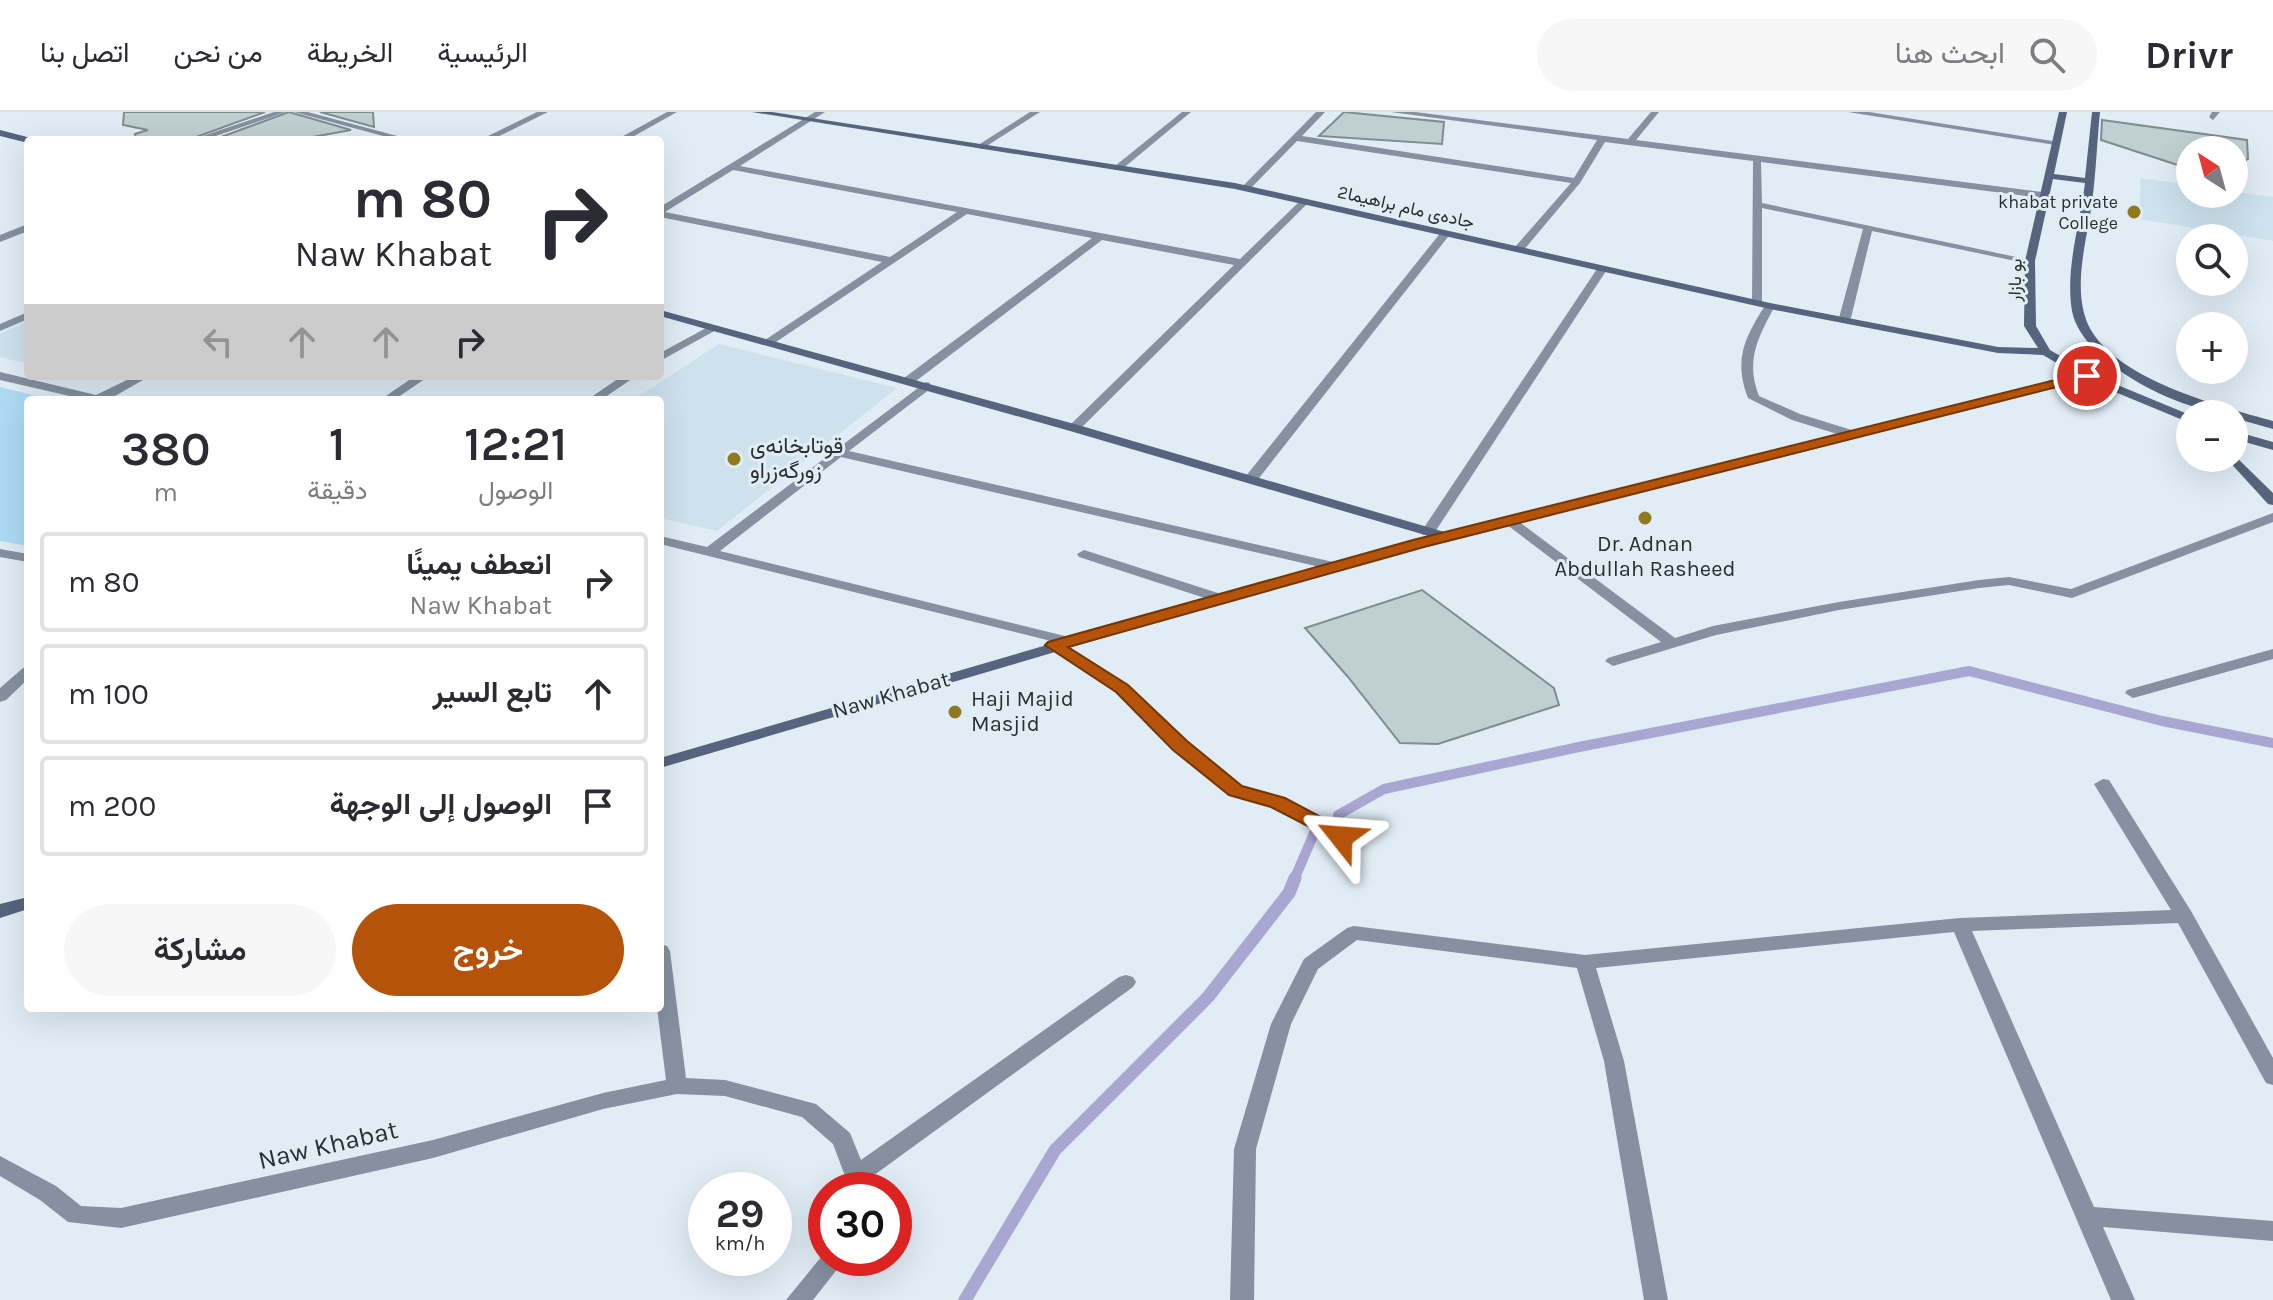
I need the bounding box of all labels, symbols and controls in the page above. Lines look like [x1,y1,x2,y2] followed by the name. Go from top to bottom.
[1537,19,2097,91] search box
[2025,33,2069,77] icon: search
[2145,33,2233,78] text: Drivr
[1895,35,2005,71] text: ابحث هنا
[40,36,130,69] text: اتصل بنا
[174,36,263,69] text: من نحن
[307,36,393,69] text: الخريطة
[437,36,528,69] text: الرئيسية
[2176,136,2248,208] north arrow
[2176,136,2248,472] map controls
[353,166,492,231] text: 80 m
[520,168,624,272] icon: right
[1335,181,1477,234] street label: جادەی مام براهیما2
[1998,191,2118,234] place label: khabat private College
[2125,203,2143,221] marker: khabat private College
[2176,224,2248,296] button: search
[295,233,492,275] text: Naw Khabat
[2003,258,2027,303] street label: بو بازار
[2176,312,2248,384] button: +
[196,320,240,364] icon: left
[280,320,324,364] icon: ahead
[364,320,408,364] icon: ahead
[448,320,492,364] icon: right
[2053,342,2121,410] pin
[2065,354,2109,398] icon: arrive
[2176,400,2248,472] button: −
[329,416,346,472] text: 1
[464,416,567,472] text: 12:21
[121,421,211,477] text: 380
[750,433,843,484] place label: قوتابخانەی زورگەزراو
[725,450,743,468] marker: قوتابخانەی زورگەزراو
[307,475,367,506] text: دقيقة
[478,475,553,506] text: الوصول
[153,477,178,508] text: m
[1636,509,1654,527] marker: Dr. Adnan Abdullah Rasheed
[1554,531,1736,582] place label: Dr. Adnan Abdullah Rasheed
[406,546,552,582] text: انعطف يمينًا
[576,560,620,604] icon: right
[68,564,139,600] text: 80 m
[410,590,552,621] text: Naw Khabat
[830,666,952,724] street label: Naw Khabat
[576,672,620,716] icon: ahead
[433,674,552,710] text: تابع السير
[68,676,149,712] text: 100 m
[971,686,1074,737] place label: Haji Majid Masjid
[946,703,964,721] marker: Haji Majid Masjid
[576,784,620,828] icon: arrive
[329,786,552,822] text: الوصول إلى الوجهة
[68,788,156,824] text: 200 m
[1299,795,1383,879] position arrow
[64,904,336,996] button: مشاركة
[352,904,624,996] button: خروج
[255,1114,401,1176] street label: Naw Khabat
[808,1172,912,1276] speed limit sign: 30
[716,1190,764,1237] text: 29
[715,1232,765,1255] text: km/h

